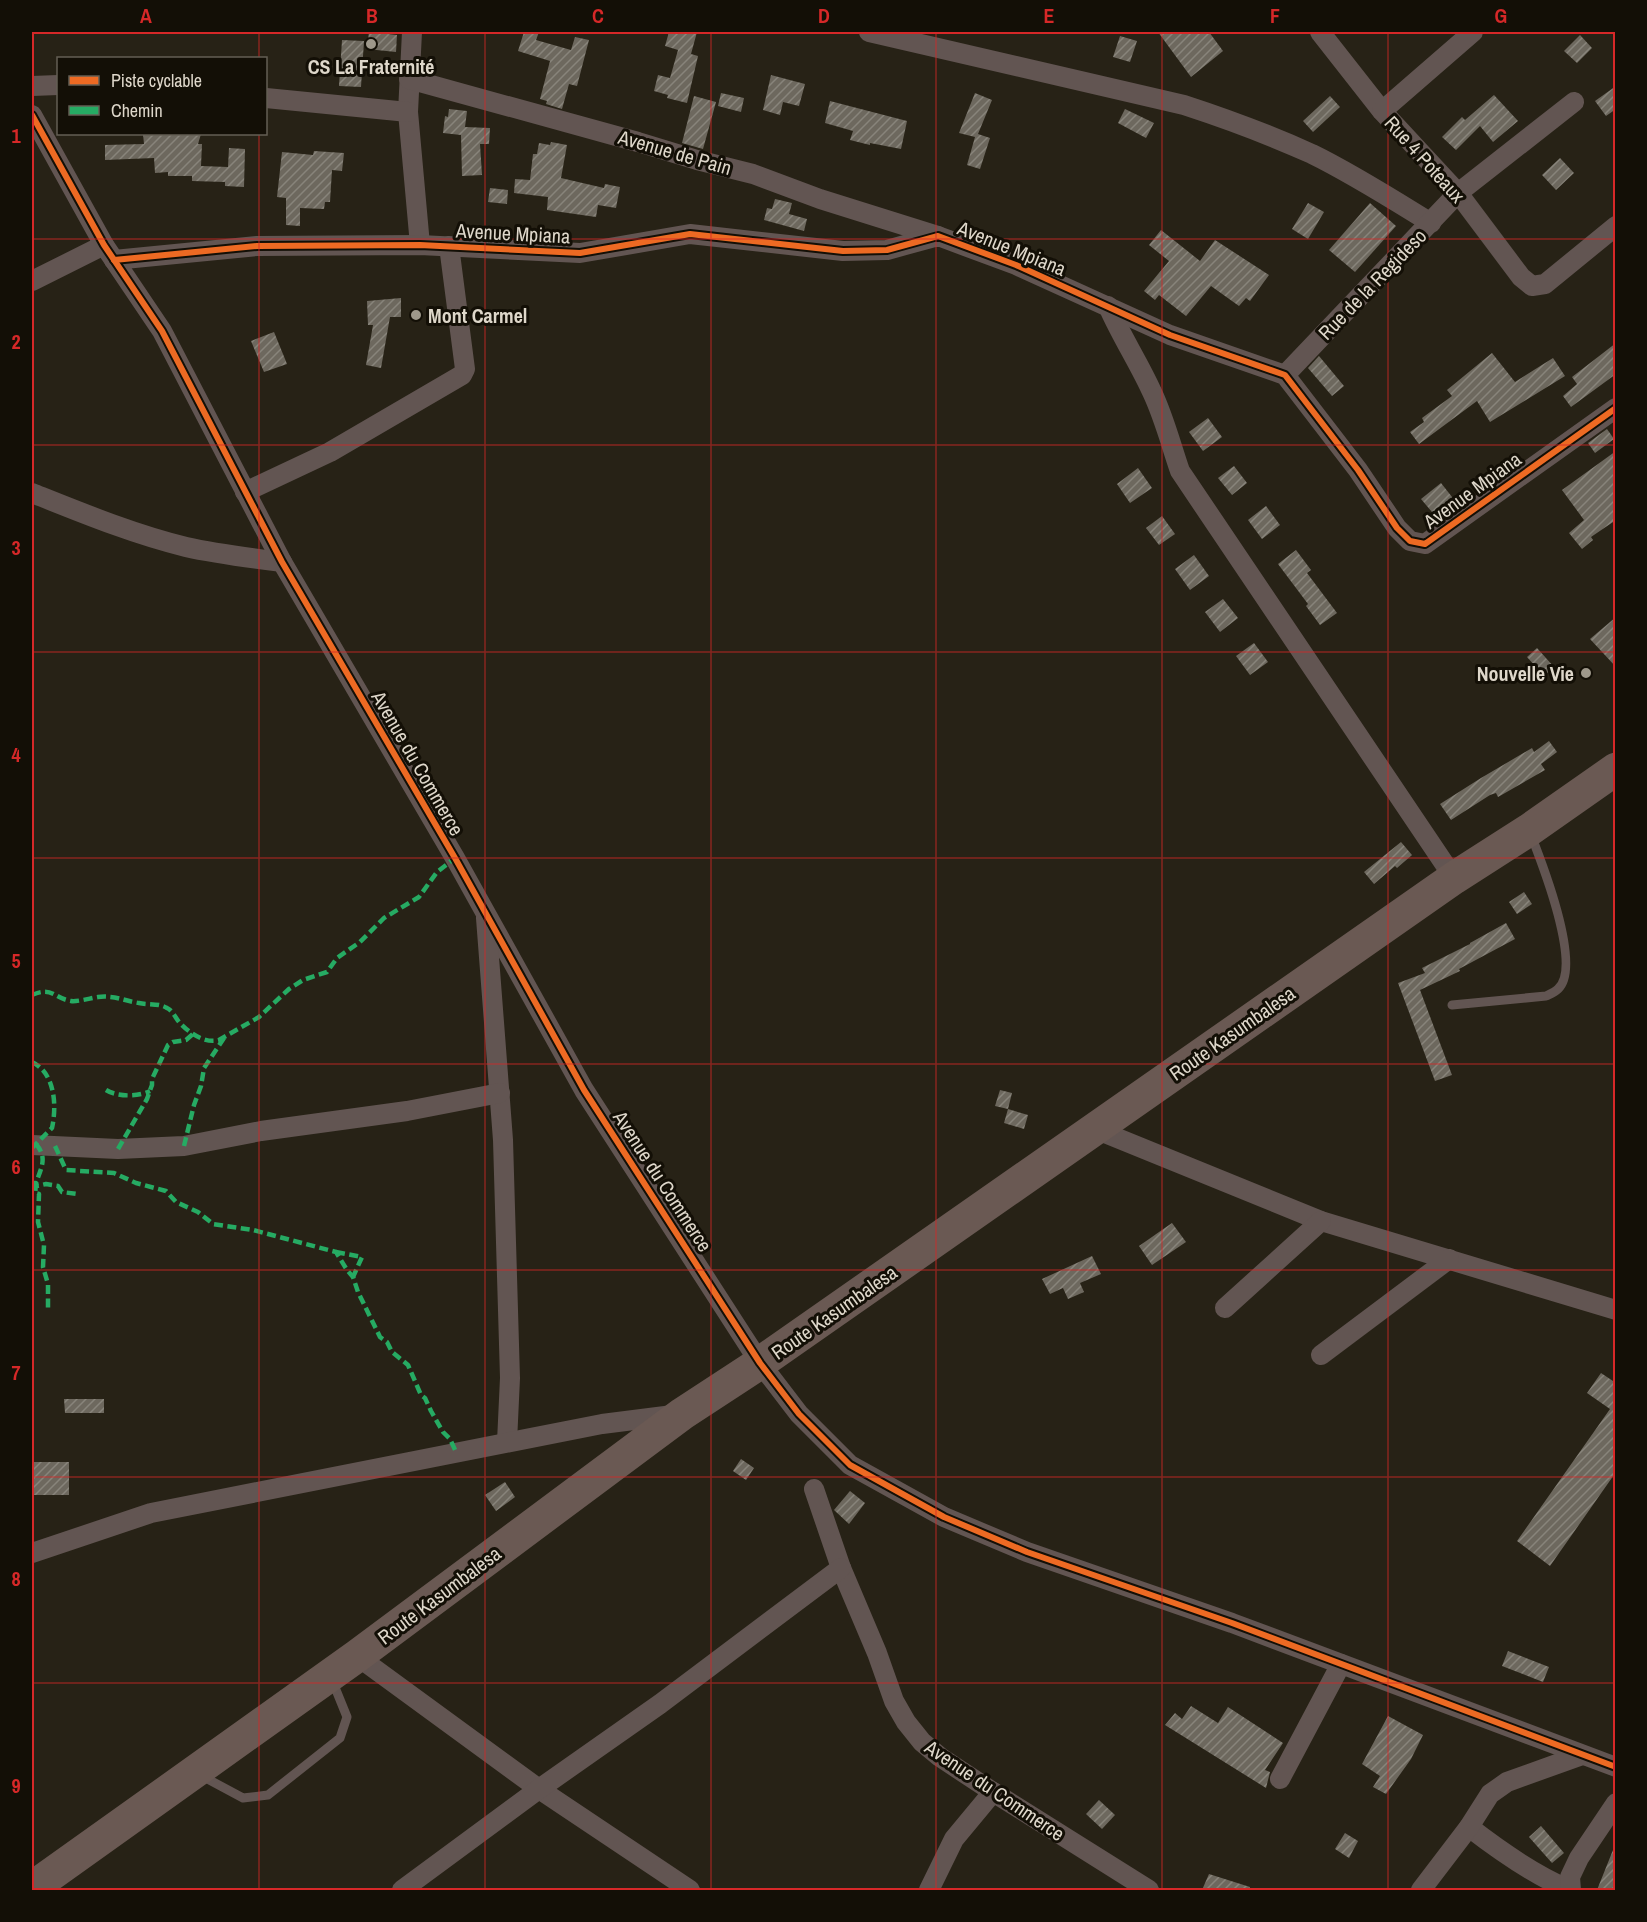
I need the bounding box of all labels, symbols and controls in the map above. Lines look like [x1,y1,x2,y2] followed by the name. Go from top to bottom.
[140,2,152,29] text: A
[366,2,378,29] text: B
[592,2,604,29] text: C
[818,2,830,29] text: D
[1044,2,1055,29] text: E
[1270,2,1280,29] text: F
[1495,2,1507,29] text: G
[364,37,378,51] marker: CS La Fraternité
[308,53,434,80] place label: CS La Fraternité
[57,57,267,135] legend
[111,68,202,93] text: Piste cyclable
[111,98,163,123] text: Chemin
[1379,110,1472,209] street label: Rue 4 Poteaux
[11,122,21,149] text: 1
[614,123,735,181] street label: Avenue de Pain
[953,214,1070,282] street label: Avenue Mpiana
[454,216,571,249] street label: Avenue Mpiana
[1312,222,1432,346] street label: Rue de la Regideso
[428,302,527,329] place label: Mont Carmel
[409,308,423,322] marker: Mont Carmel
[11,328,21,355] text: 2
[1417,445,1526,535] street label: Avenue Mpiana
[11,534,21,561] text: 3
[1477,660,1574,687] place label: Nouvelle Vie
[1579,666,1593,680] marker: Nouvelle Vie
[365,685,470,840] street label: Avenue du Commerce
[11,741,21,768] text: 4
[11,947,21,974] text: 5
[1164,980,1300,1086] street label: Route Kasumbalesa
[607,1105,719,1257] street label: Avenue du Commerce
[11,1153,21,1180] text: 6
[766,1259,902,1365] street label: Route Kasumbalesa
[11,1359,21,1386] text: 7
[372,1540,506,1650] street label: Route Kasumbalesa
[11,1565,21,1592] text: 8
[919,1733,1070,1847] street label: Avenue du Commerce
[11,1772,21,1799] text: 9

